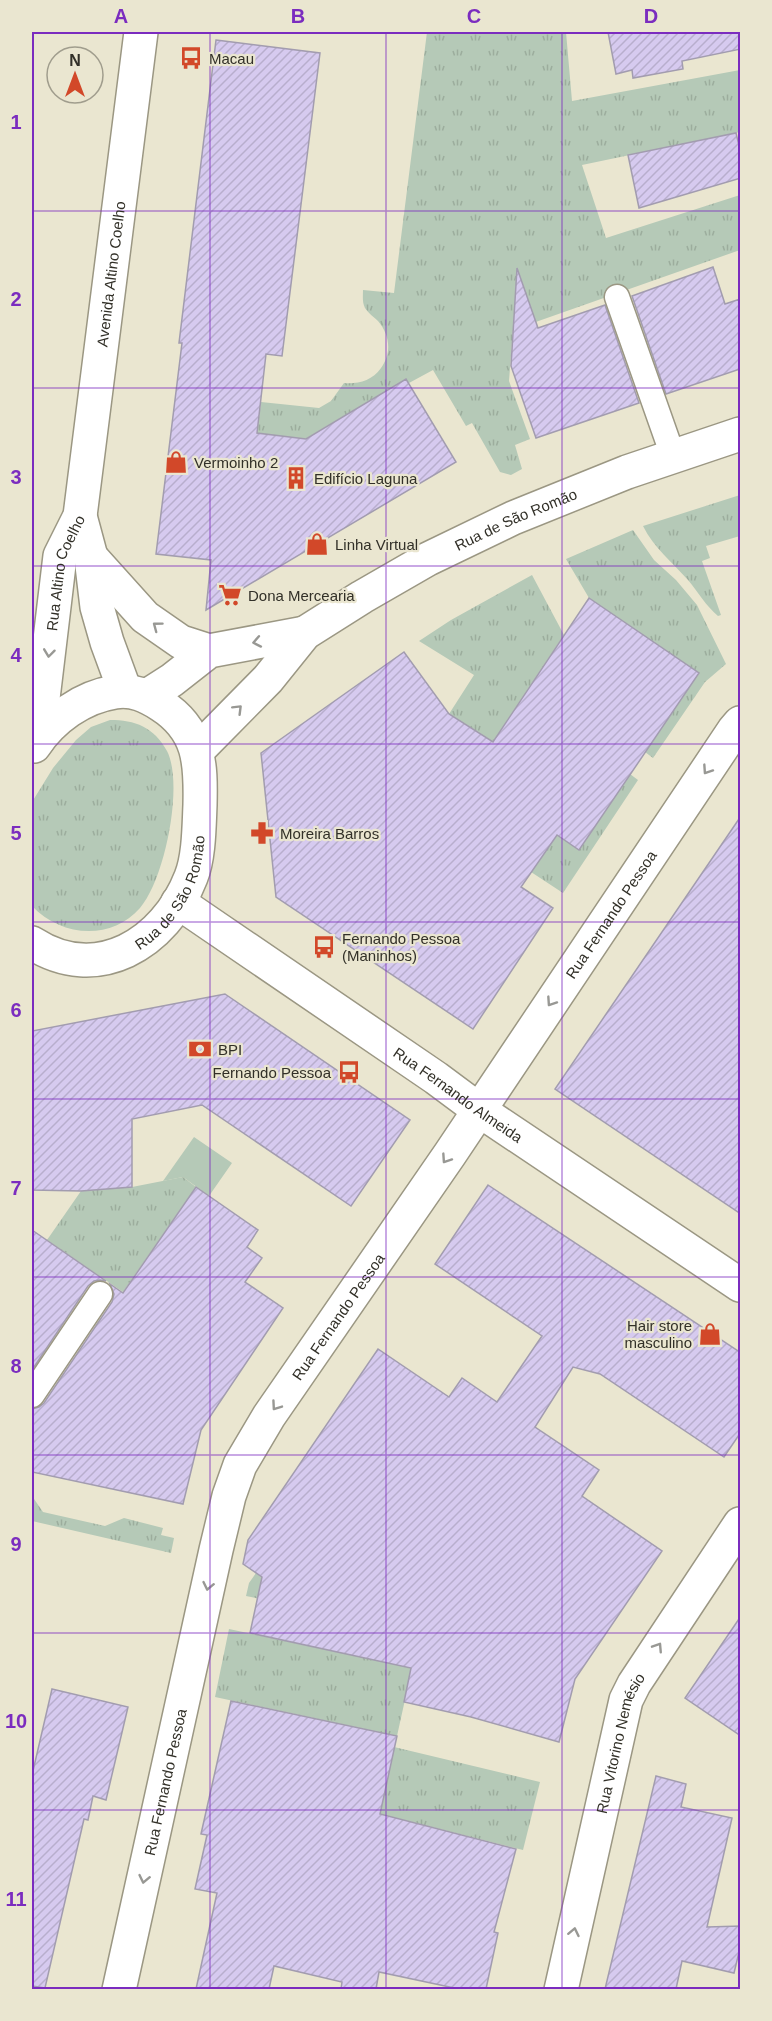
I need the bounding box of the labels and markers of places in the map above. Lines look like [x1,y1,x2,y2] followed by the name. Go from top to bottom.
[178,45,204,71] bus stop icon: Macau
[209,50,254,67] place label: Macau
[163,449,189,475] shop icon: Vermoinho 2
[194,454,278,471] place label: Vermoinho 2
[283,465,309,491] building icon: Edifício Laguna
[314,470,418,487] place label: Edifício Laguna
[304,531,330,557] shop icon: Linha Virtual
[335,536,418,553] place label: Linha Virtual
[217,582,243,608] supermarket icon: Dona Mercearia
[248,587,355,604] place label: Dona Mercearia
[249,820,275,846] pharmacy icon: Moreira Barros
[280,825,379,842] place label: Moreira Barros
[342,930,461,964] place label: Fernando Pessoa (Maninhos)
[311,934,337,960] bus stop icon: Fernando Pessoa (Maninhos)
[187,1036,213,1062] bank icon: BPI
[218,1041,242,1058] place label: BPI
[336,1059,362,1085] bus stop icon: Fernando Pessoa
[213,1064,332,1081] place label: Fernando Pessoa
[624,1317,692,1351] place label: Hair store masculino
[697,1321,723,1347] shop icon: Hair store masculino

